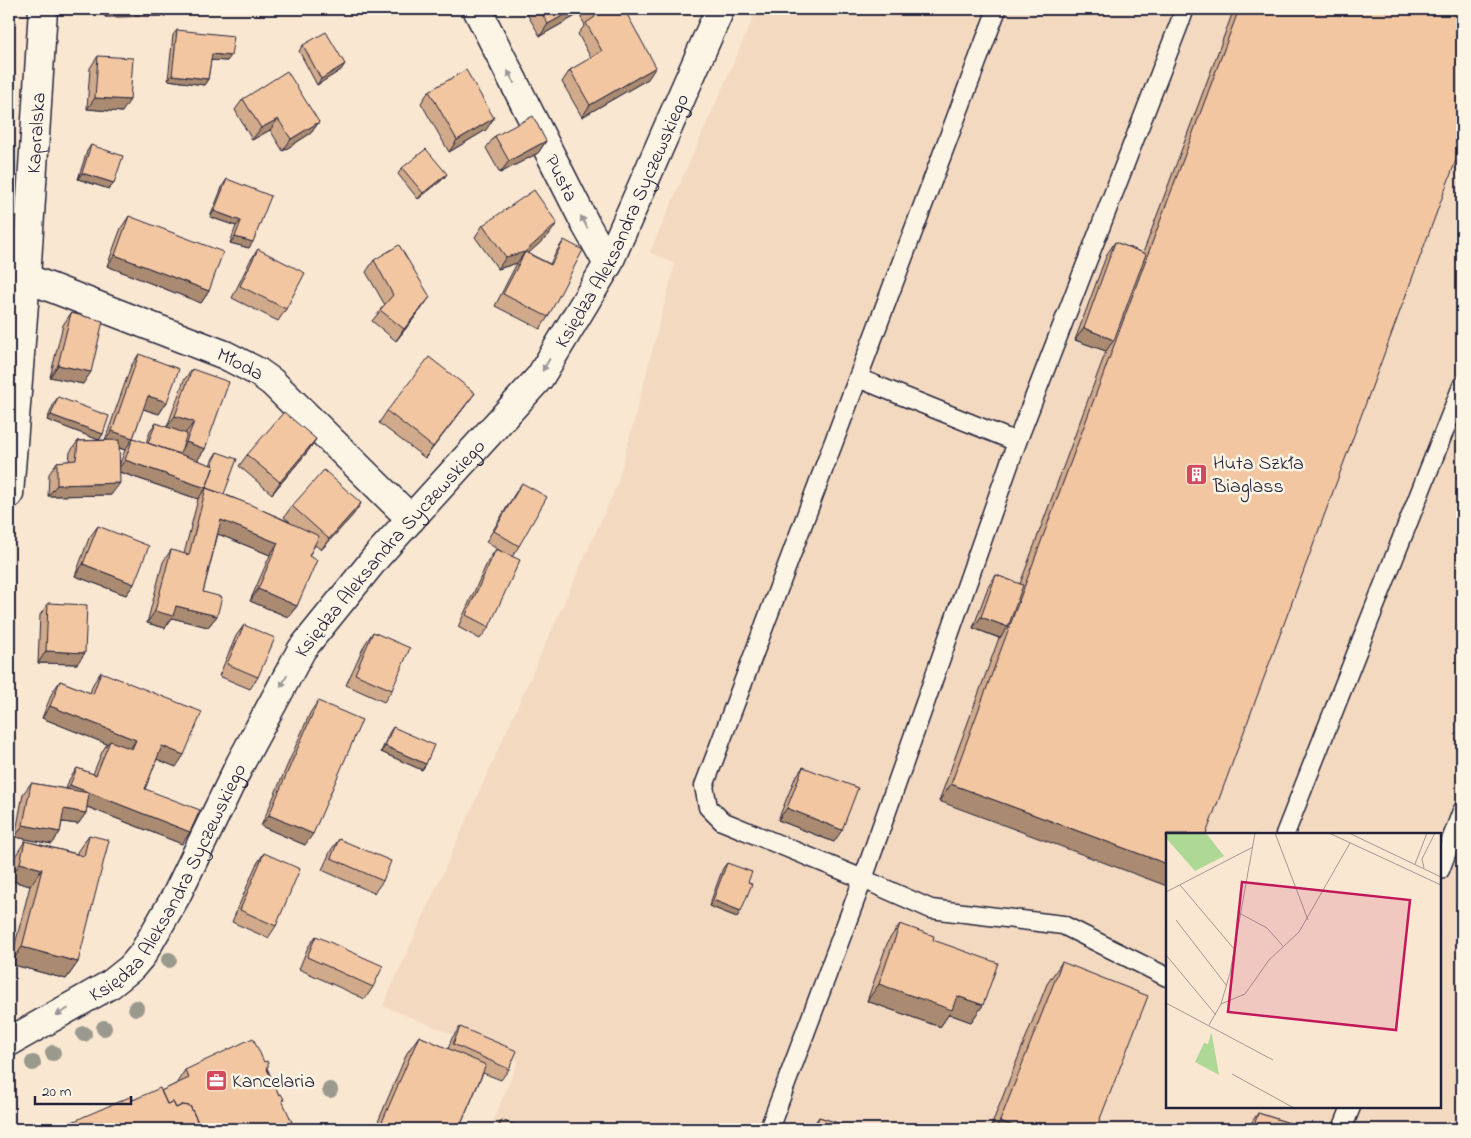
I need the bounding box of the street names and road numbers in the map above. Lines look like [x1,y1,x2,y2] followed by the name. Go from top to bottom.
[549,89,698,354] street label: Księdza Aleksandra Syczewskiego
[21,92,55,175] street label: Kapralska
[536,150,584,207] street label: Pusta
[212,341,268,389] street label: Młoda
[288,434,493,663] street label: Księdza Aleksandra Syczewskiego
[85,759,255,1010] street label: Księdza Aleksandra Syczewskiego

